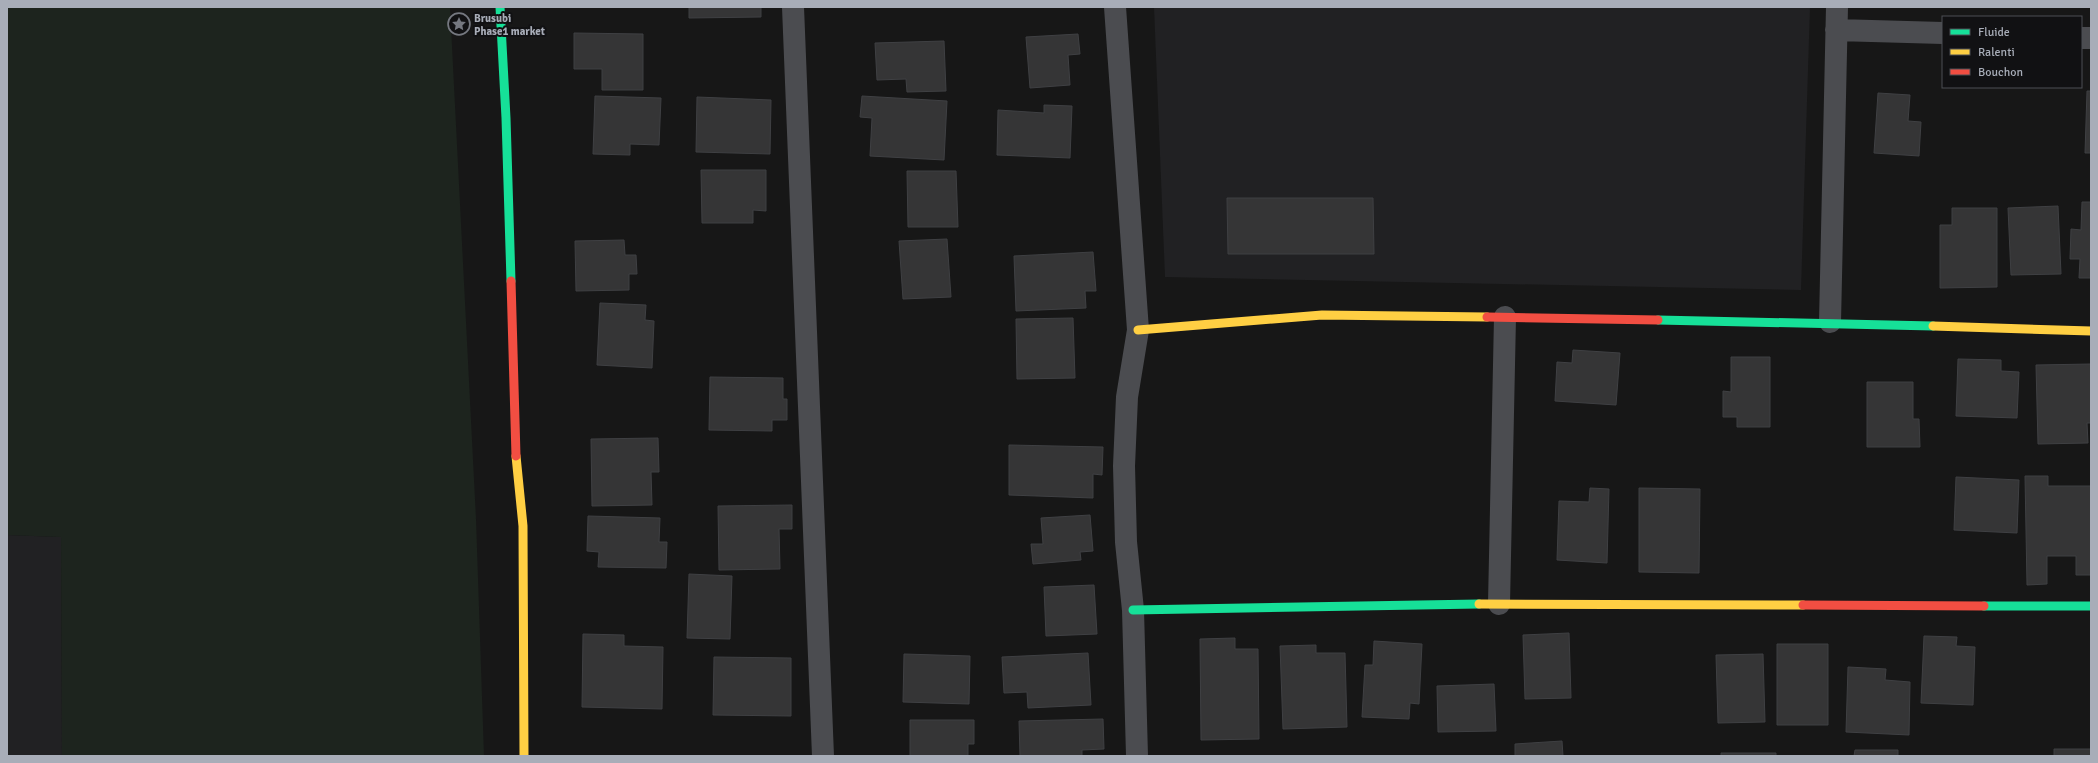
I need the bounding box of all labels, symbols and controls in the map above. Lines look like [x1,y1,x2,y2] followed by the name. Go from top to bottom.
[446,11,472,37] place icon: Brusubi Phase1 market
[474,12,545,38] place label: Brusubi Phase1 market
[1942,16,2082,88] legend
[1978,25,2010,40] text: Fluide
[1978,45,2015,60] text: Ralenti
[1978,65,2023,80] text: Bouchon

